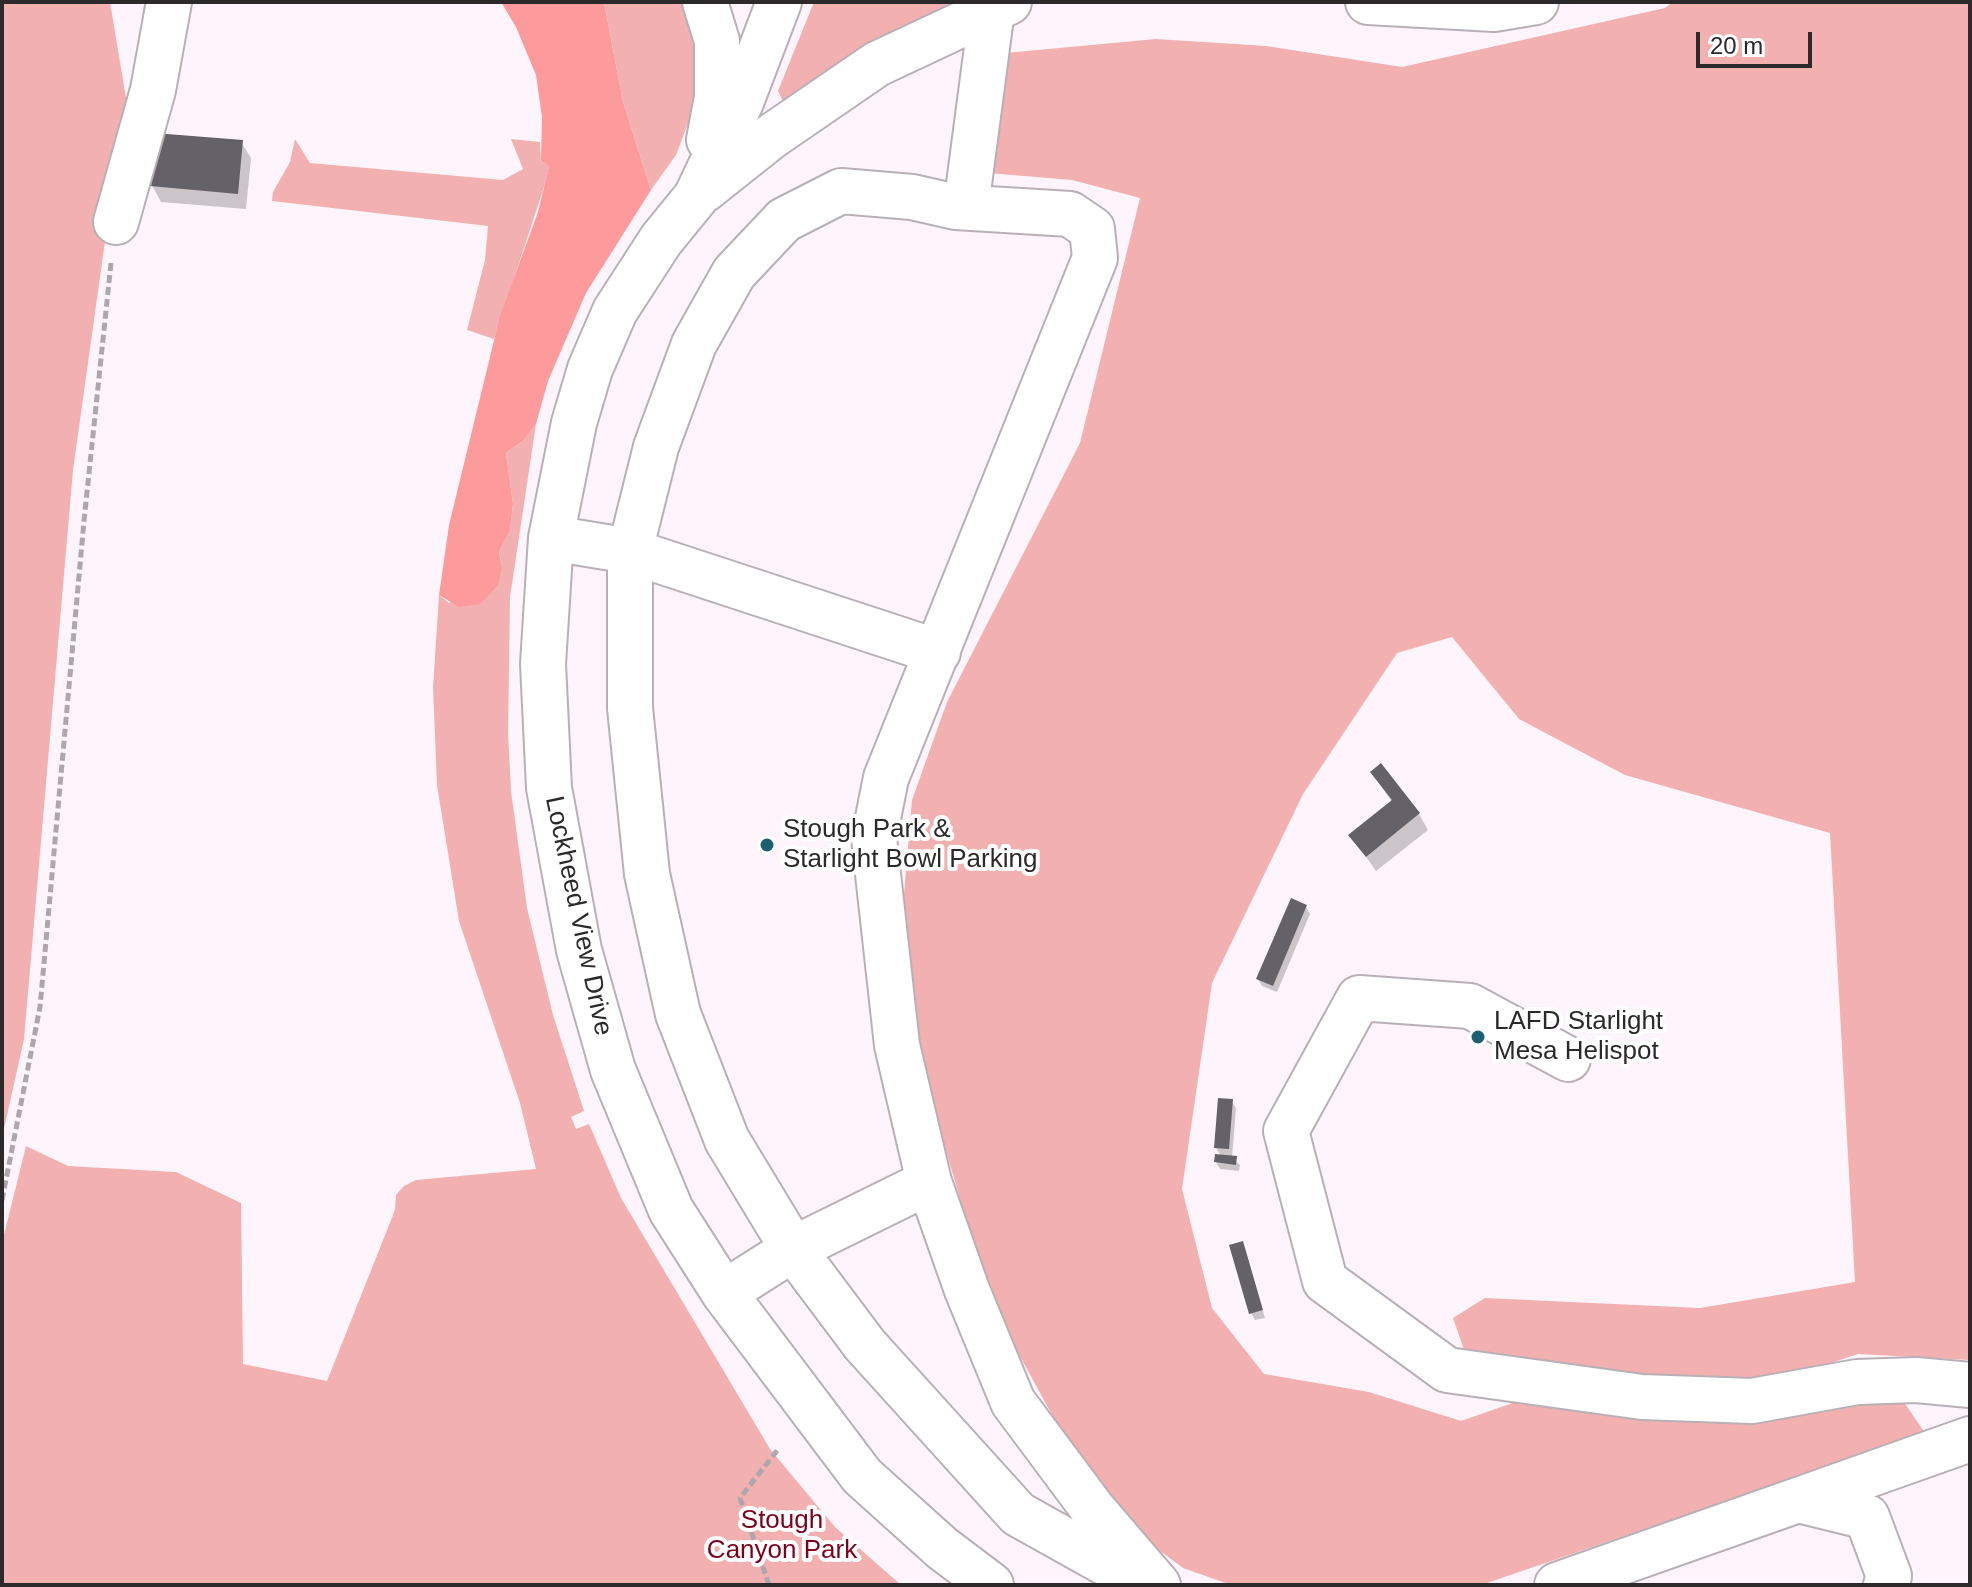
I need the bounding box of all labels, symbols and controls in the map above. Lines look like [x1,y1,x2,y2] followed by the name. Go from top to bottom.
[1700,16,1816,66] scale bar
[1710,32,1763,59] text: 20 m
[537,794,619,1038] street label: Lockheed View Drive
[783,814,1037,876] place label: Stough Park & Starlight Bowl Parking
[758,836,776,854] marker: Stough Park & Starlight Bowl Parking
[1494,1006,1663,1068] place label: LAFD Starlight Mesa Helispot
[1469,1028,1487,1046] marker: LAFD Starlight Mesa Helispot
[707,1505,857,1566] park label: Stough Canyon Park

